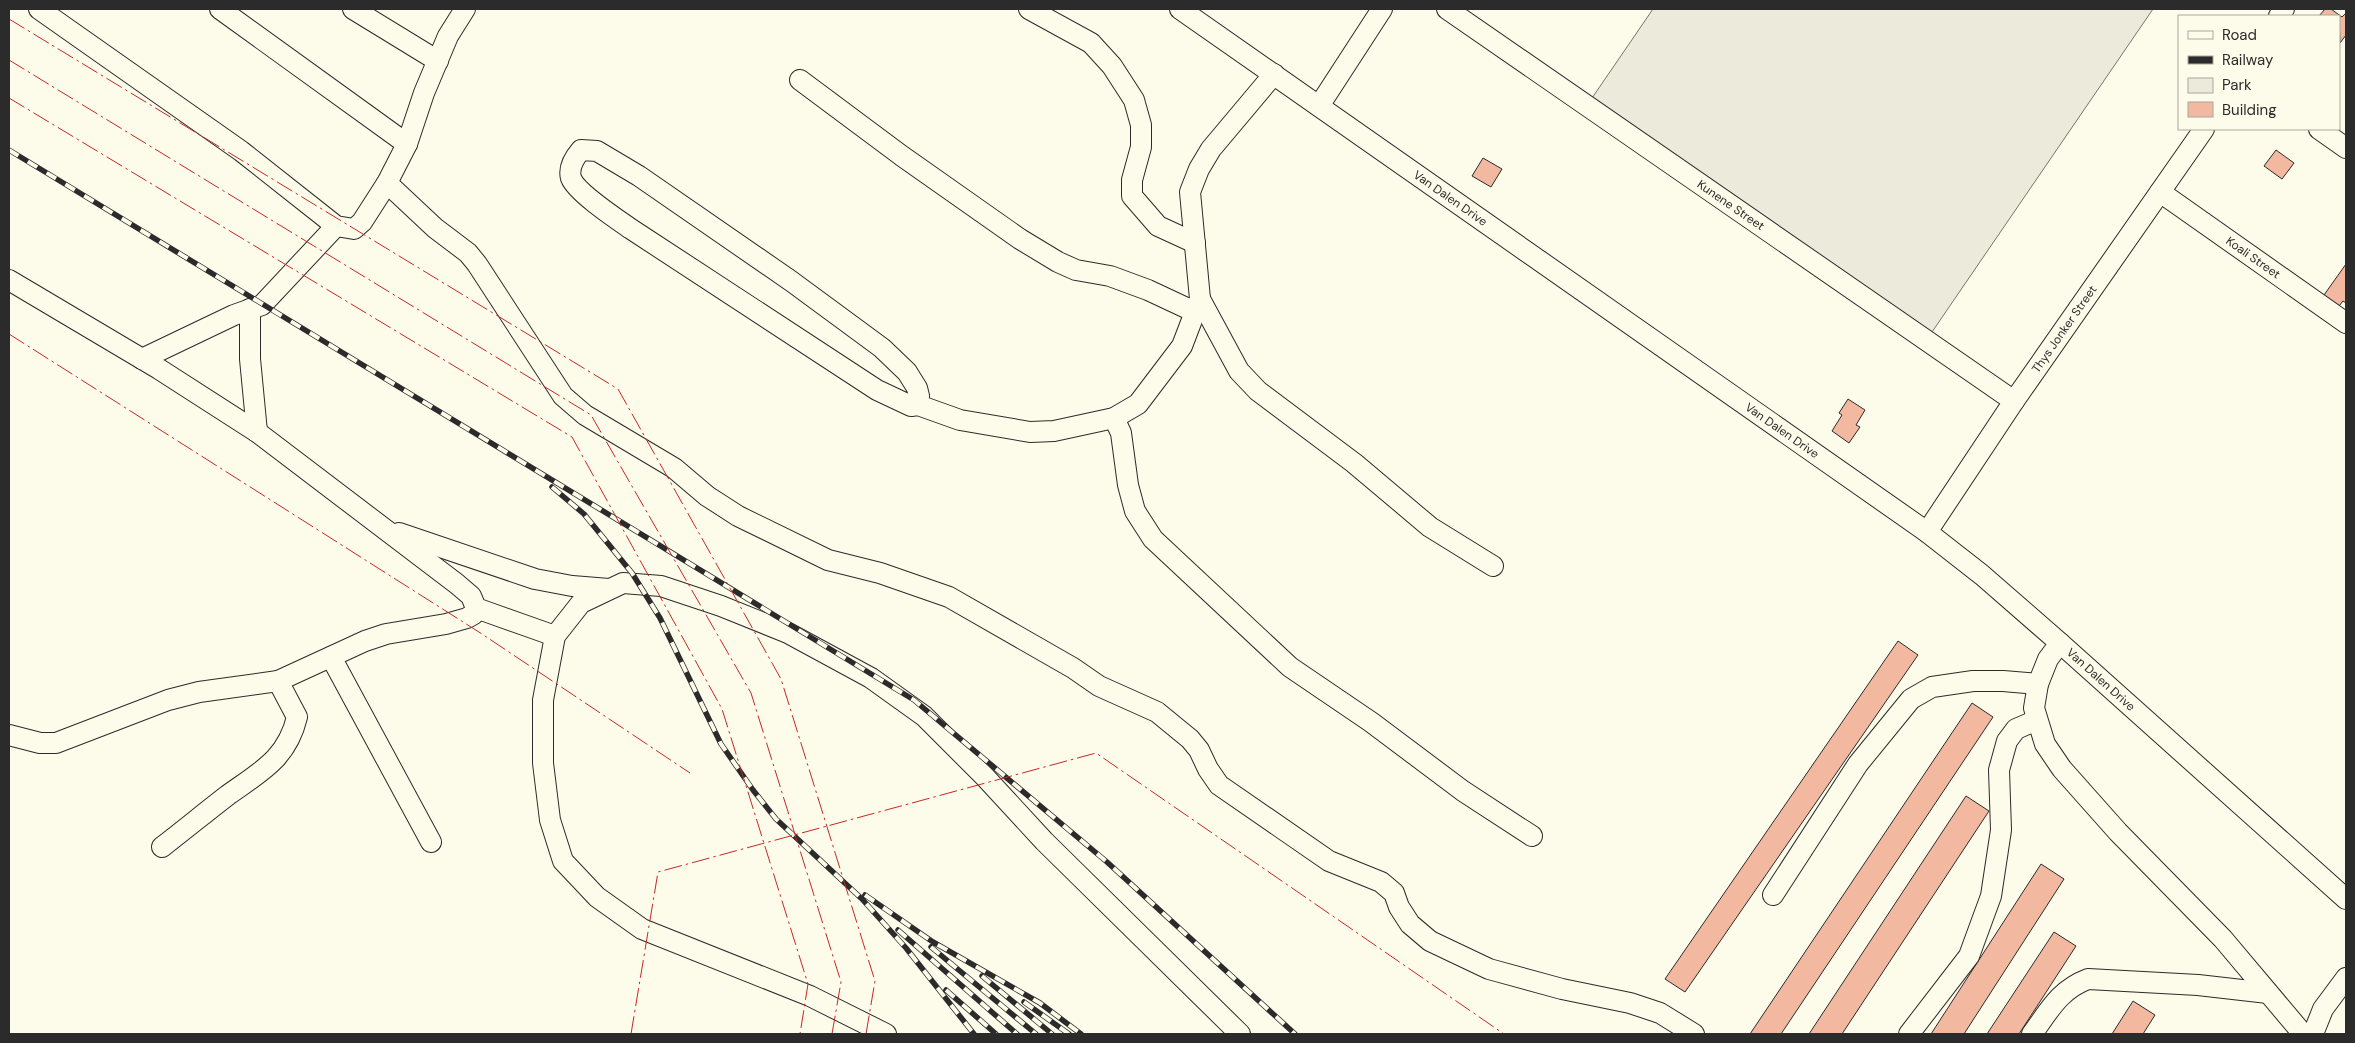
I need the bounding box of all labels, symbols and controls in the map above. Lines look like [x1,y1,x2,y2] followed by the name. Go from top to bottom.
[2178,15,2340,130] legend
[2222,25,2257,45] text: Road
[2222,50,2274,70] text: Railway
[2222,75,2252,95] text: Park
[2222,100,2277,120] text: Building
[1410,167,1491,230] street label: Van Dalen Drive
[1694,176,1768,234] street label: Kunene Street
[2223,233,2284,283] street label: Koali Street
[2028,282,2101,376] street label: Thys Jonker Street
[1742,399,1822,462] street label: Van Dalen Drive
[2063,645,2139,715] street label: Van Dalen Drive

